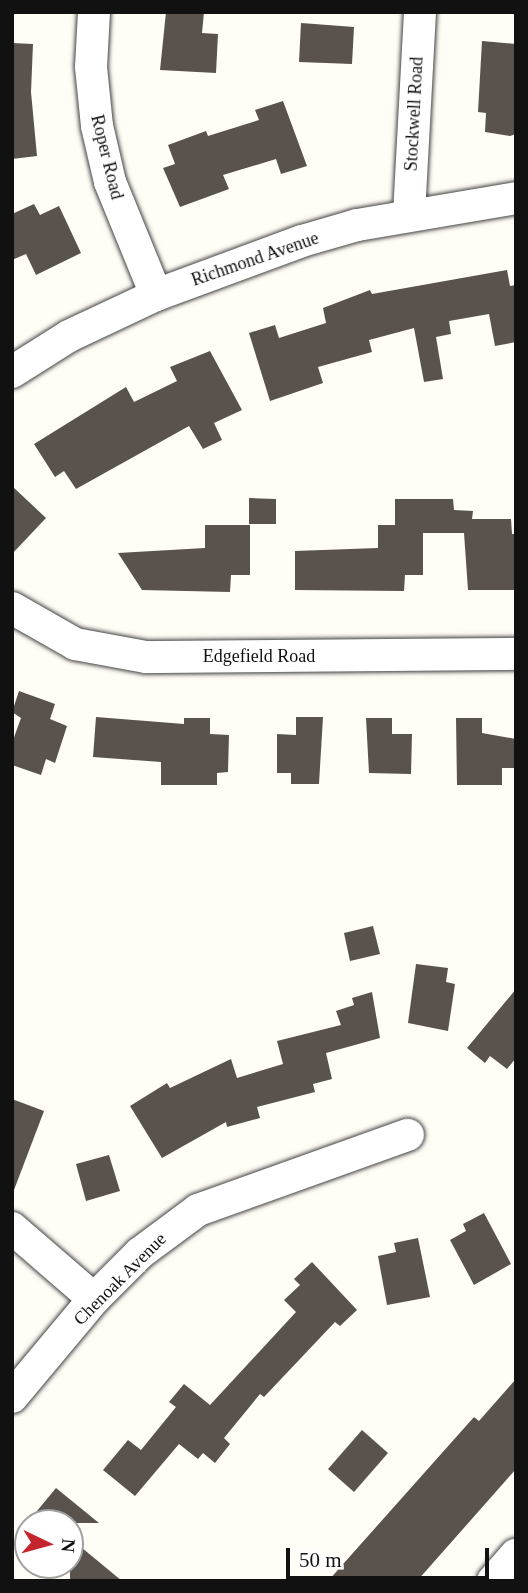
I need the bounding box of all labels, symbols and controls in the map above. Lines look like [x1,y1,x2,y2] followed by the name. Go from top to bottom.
[400,56,428,172] street label: Stockwell Road
[86,112,128,202] street label: Roper Road
[188,227,322,291] street label: Richmond Avenue
[203,645,315,667] street label: Edgefield Road
[69,1228,171,1330] street label: Chenoak Avenue
[14,1509,84,1579] north arrow
[290,1534,493,1578] scale bar
[57,1538,79,1553] text: N
[299,1548,342,1572] text: 50 m

